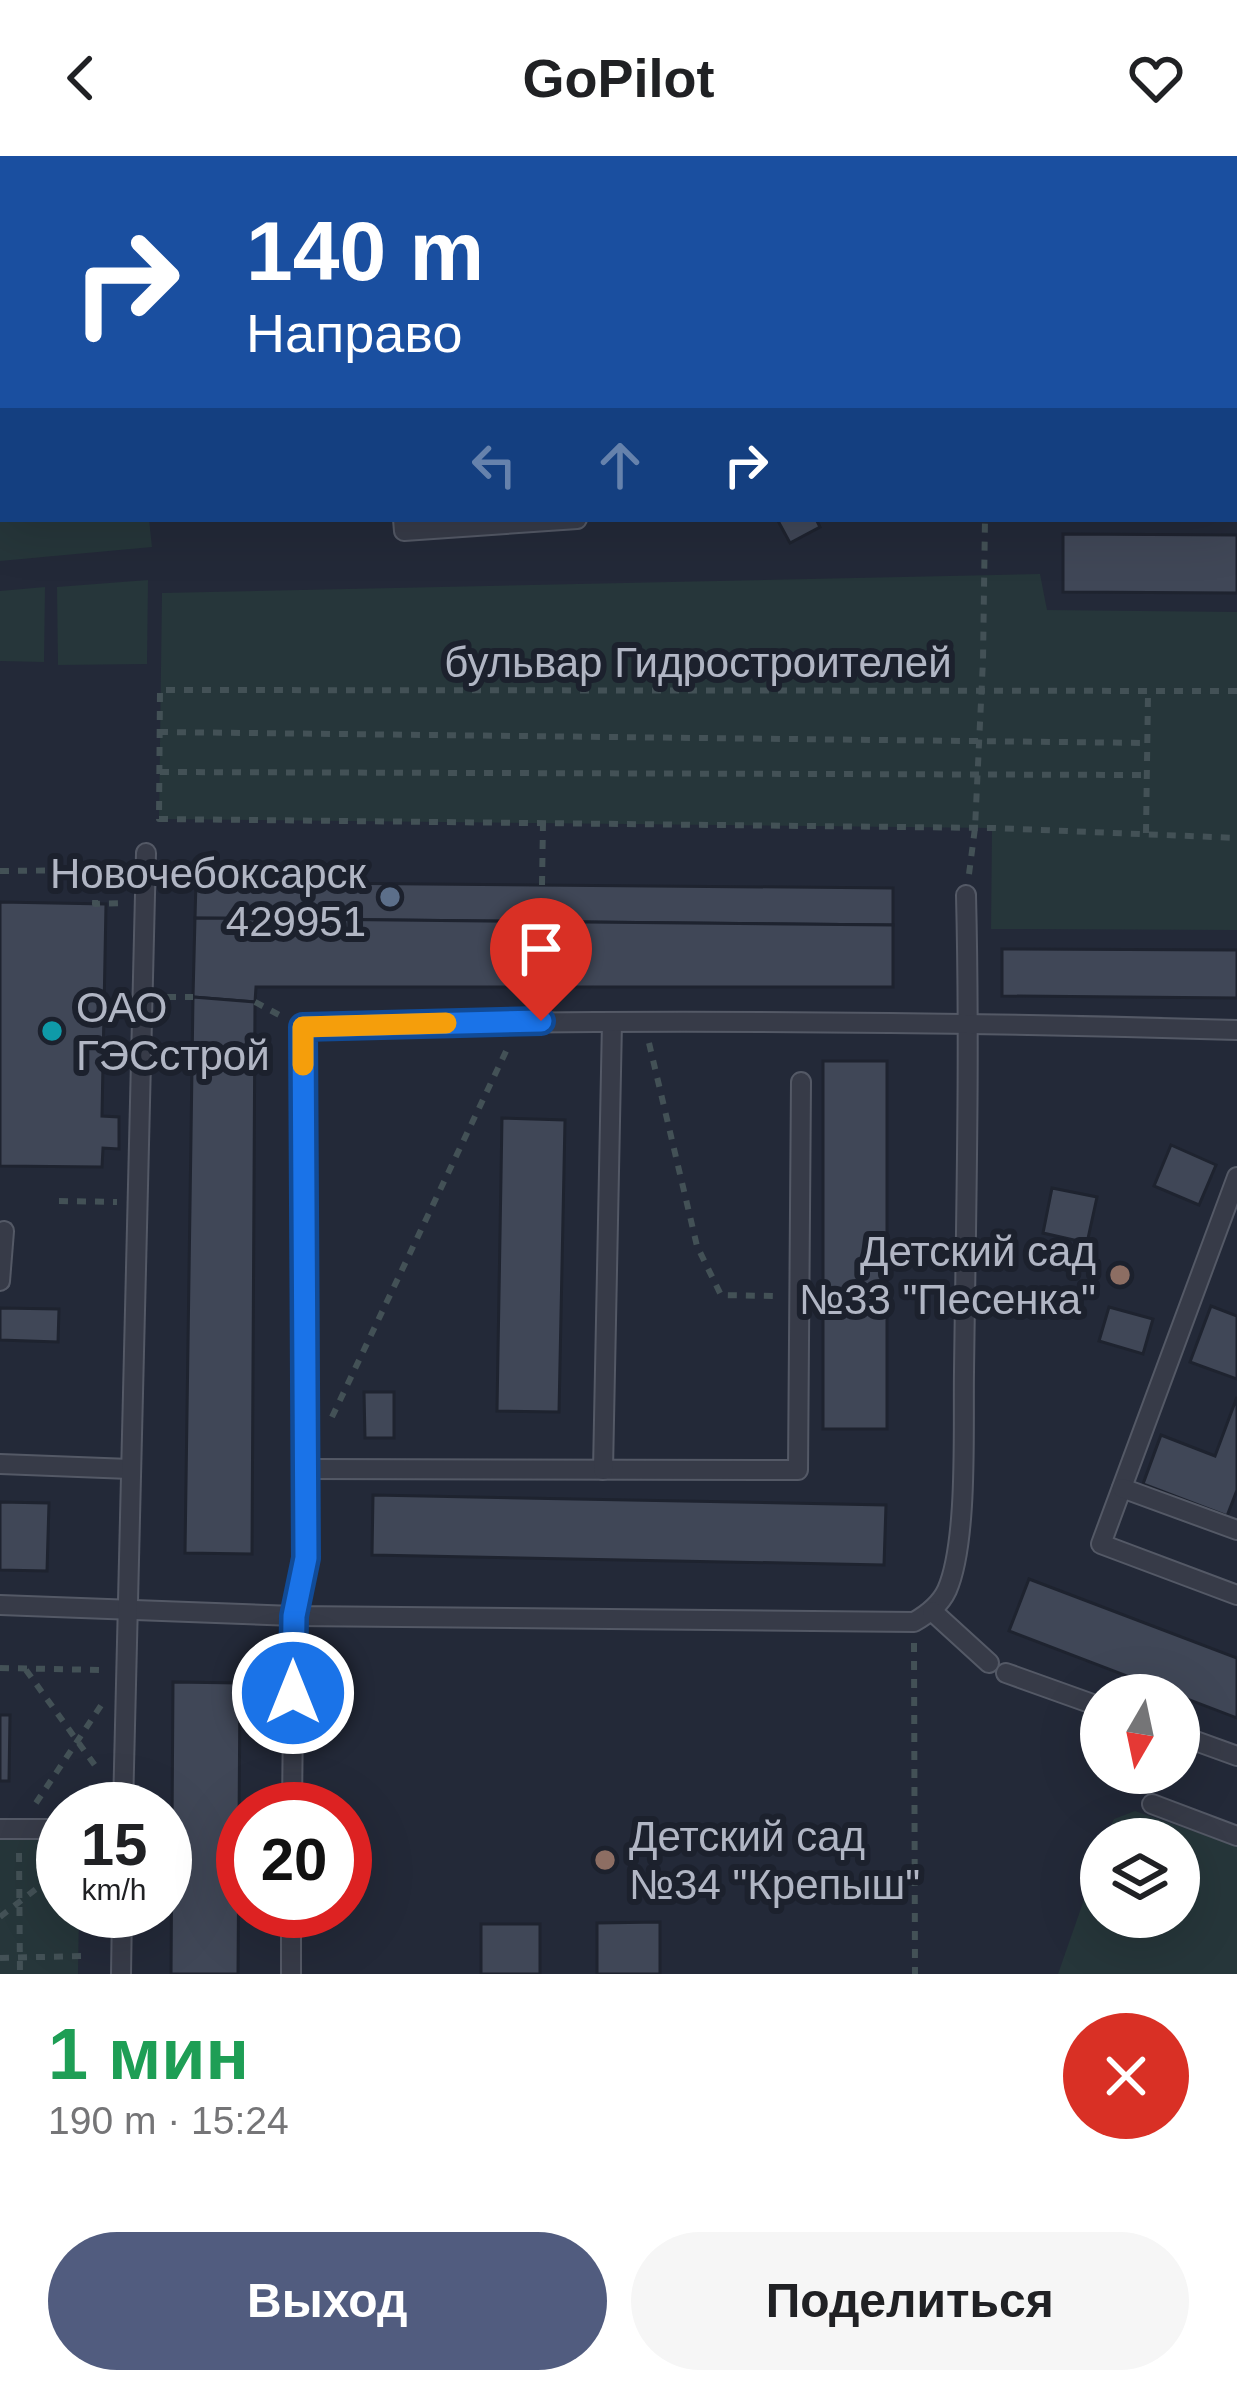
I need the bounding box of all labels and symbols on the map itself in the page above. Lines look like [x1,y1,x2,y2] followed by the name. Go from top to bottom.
[444,639,952,686] street label: бульвар Гидростроителей
[50,850,367,945] place label: Новочебоксарск 429951
[377,884,403,910] marker: Новочебоксарск 429951
[490,898,592,1021] pin
[76,984,270,1079] place label: ОАО ГЭСстрой
[39,1018,65,1044] marker: ОАО ГЭСстрой
[799,1228,1096,1323] place label: Детский сад №33 "Песенка"
[1107,1262,1133,1288] marker: Детский сад №33 "Песенка"
[230,1630,356,1756] position arrow
[1080,1674,1200,1794] north arrow
[216,1782,372,1938] speed limit sign: 20
[629,1813,920,1908] place label: Детский сад №34 "Крепыш"
[592,1847,618,1873] marker: Детский сад №34 "Крепыш"

